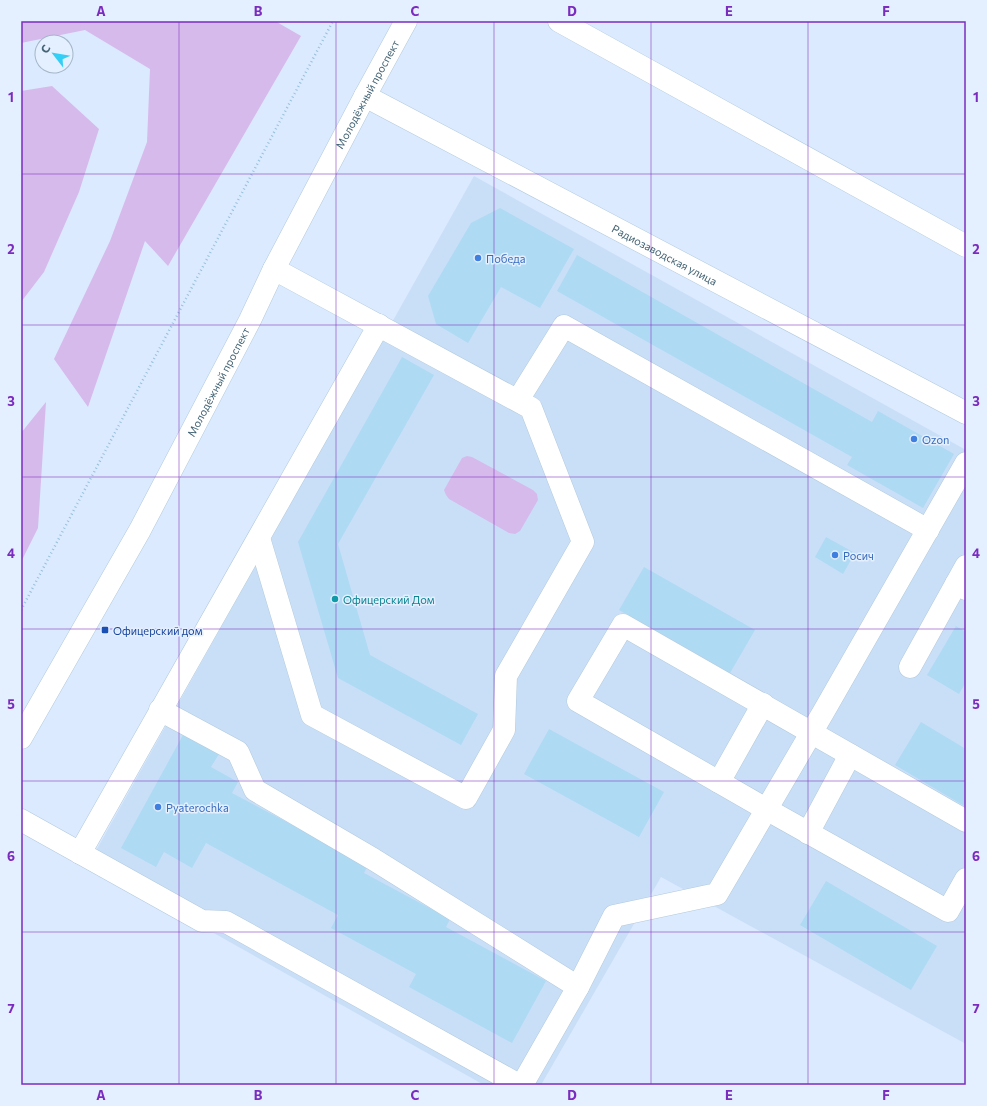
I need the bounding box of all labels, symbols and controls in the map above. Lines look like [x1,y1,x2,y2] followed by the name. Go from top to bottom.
[96,3,106,19] text: A
[254,3,263,19] text: B
[411,3,420,19] text: C
[567,3,577,19] text: D
[725,3,733,19] text: E
[882,3,890,19] text: F
[34,34,74,74] north arrow
[332,37,401,151] street label: Молодёжный проспект
[37,42,53,55] text: С
[8,89,14,105] text: 1
[973,89,979,105] text: 1
[610,221,720,287] street label: Радиозаводская улица
[7,241,15,257] text: 2
[972,241,980,257] text: 2
[486,252,525,265] place label: Победа
[473,253,483,263] marker: Победа
[184,325,252,439] street label: Молодёжный проспект
[7,393,15,409] text: 3
[972,393,980,409] text: 3
[922,433,949,446] place label: Ozon
[909,434,919,444] marker: Ozon
[7,545,15,561] text: 4
[972,545,980,561] text: 4
[843,549,874,562] place label: Росич
[830,550,840,560] marker: Росич
[343,593,435,606] place label: Офицерский Дом
[330,594,340,604] marker: Офицерский Дом
[113,624,203,637] place label: Офицерский дом
[100,625,110,635] marker: Офицерский дом
[7,696,15,712] text: 5
[972,696,980,712] text: 5
[166,801,229,814] place label: Pyaterochka
[153,802,163,812] marker: Pyaterochka
[7,848,15,864] text: 6
[972,848,980,864] text: 6
[7,1000,15,1016] text: 7
[972,1000,980,1016] text: 7
[96,1087,106,1103] text: A
[254,1087,263,1103] text: B
[411,1087,420,1103] text: C
[567,1087,577,1103] text: D
[725,1087,733,1103] text: E
[882,1087,890,1103] text: F

